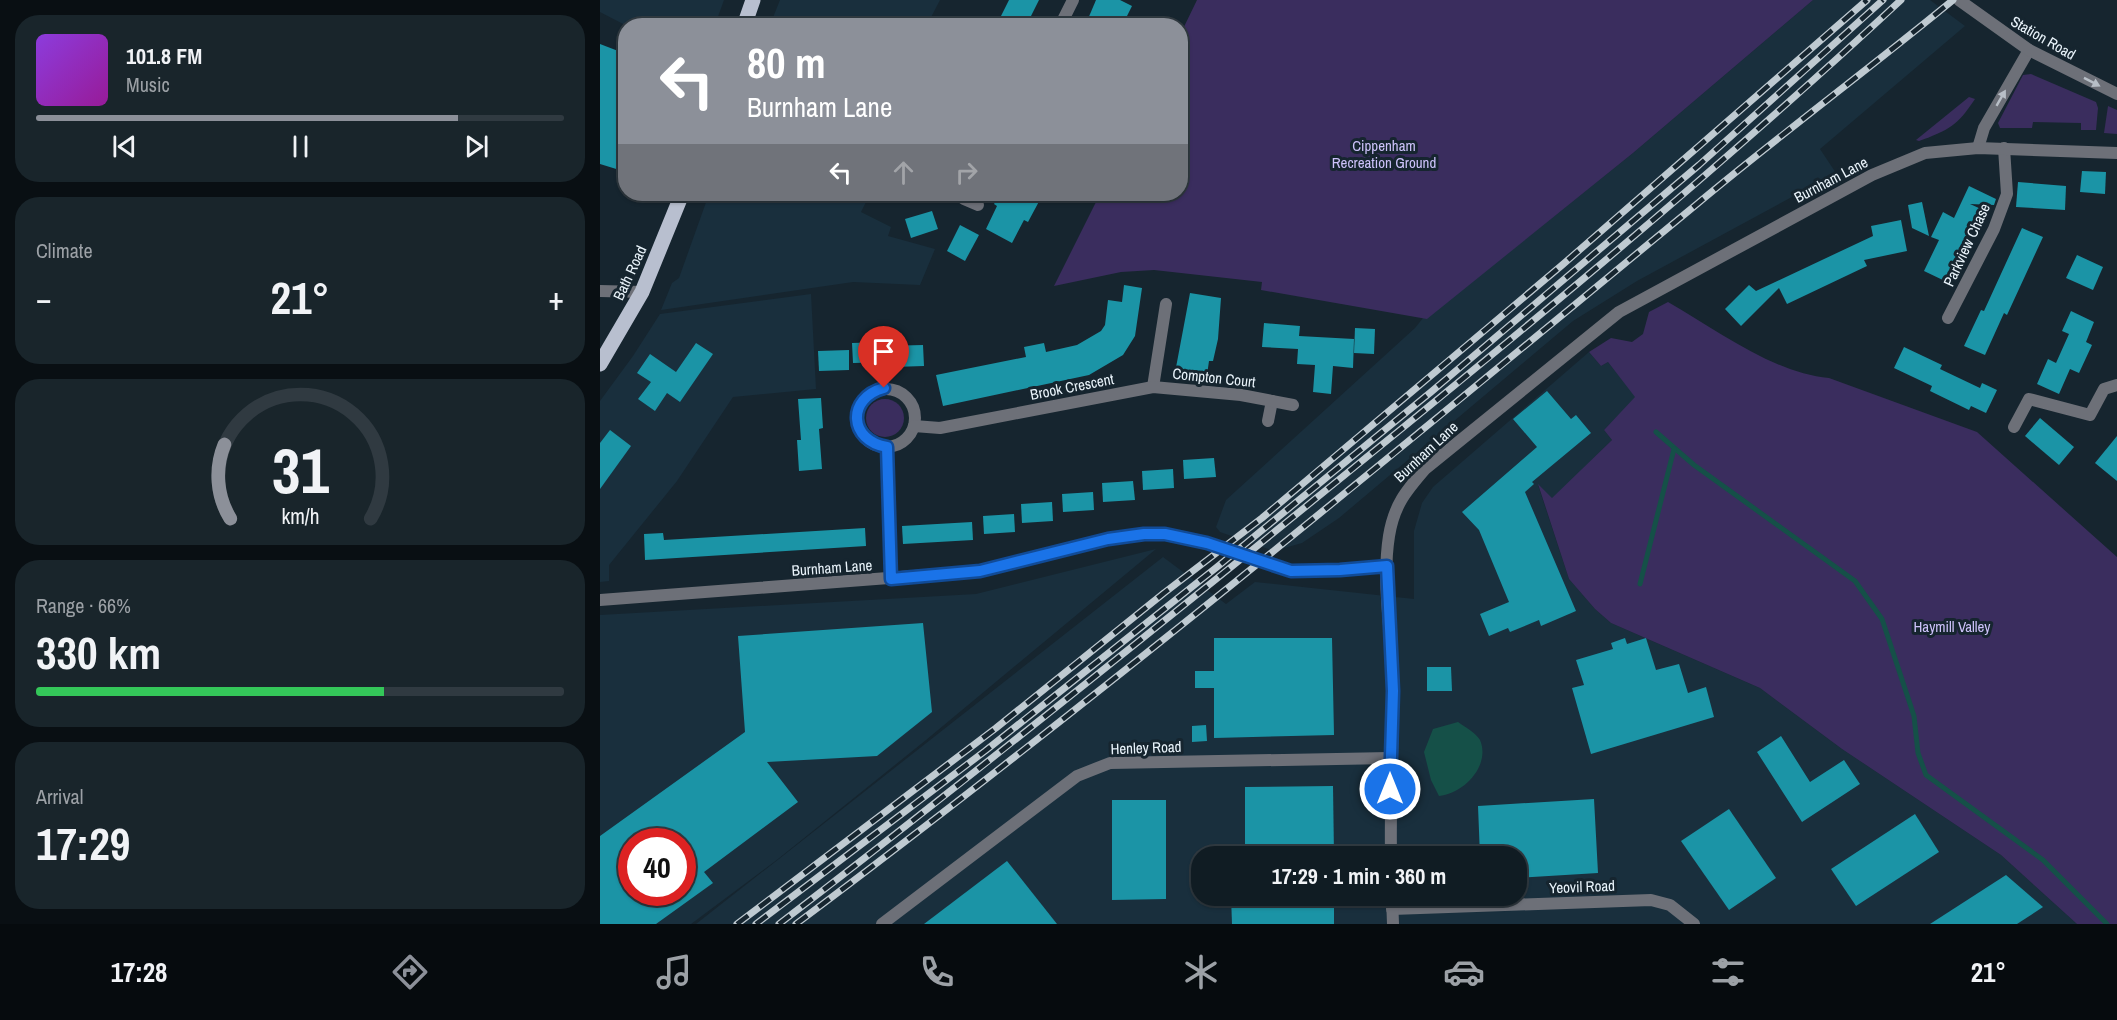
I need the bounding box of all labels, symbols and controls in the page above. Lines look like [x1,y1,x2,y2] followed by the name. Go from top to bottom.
[2007,11,2080,65] street label: Station Road
[747,35,826,91] text: 80 m
[126,41,202,71] text: 101.8 FM
[648,42,726,120] icon: left
[126,71,170,98] text: Music
[2083,76,2101,86] one-way arrow
[747,89,892,125] text: Burnham Lane
[1996,90,2007,106] one-way arrow
[108,130,141,163] icon: previous
[284,130,317,163] icon: pause
[460,130,493,163] icon: next
[1332,135,1436,173] park label: Cippenham Recreation Ground
[1790,151,1871,208] street label: Burnham Lane
[824,156,857,189] icon: left
[887,156,920,189] icon: ahead
[950,156,983,189] icon: right
[1938,200,1995,290] street label: Parkview Chase
[36,237,93,264] text: Climate
[608,242,651,304] street label: Bath Road
[270,267,330,328] text: 21°
[36,276,52,320] text: −
[548,276,564,320] text: +
[858,326,909,388] pin
[867,335,900,368] icon: arrive
[1171,363,1257,392] street label: Compton Court
[1028,368,1116,405] street label: Brook Crescent
[1389,416,1462,487] street label: Burnham Lane
[272,428,329,512] text: 31
[281,502,319,531] text: km/h
[791,554,873,581] street label: Burnham Lane
[36,592,131,619] text: Range · 66%
[1913,616,1991,637] park label: Haymill Valley
[36,622,161,683] text: 330 km
[1110,736,1182,759] street label: Henley Road
[1358,757,1422,821] position arrow
[36,783,83,810] text: Arrival
[36,813,130,874] text: 17:29
[618,828,696,906] speed limit sign: 40
[1272,861,1446,891] text: 17:29 · 1 min · 360 m
[1549,875,1615,898] street label: Yeovil Road
[389,951,431,993] icon: directions
[653,951,695,993] icon: music
[916,951,958,993] icon: phone
[1180,951,1222,993] icon: climate
[1443,951,1485,993] icon: car
[1707,951,1749,993] icon: filters
[111,954,167,990] text: 17:28
[1971,954,2006,990] text: 21°

